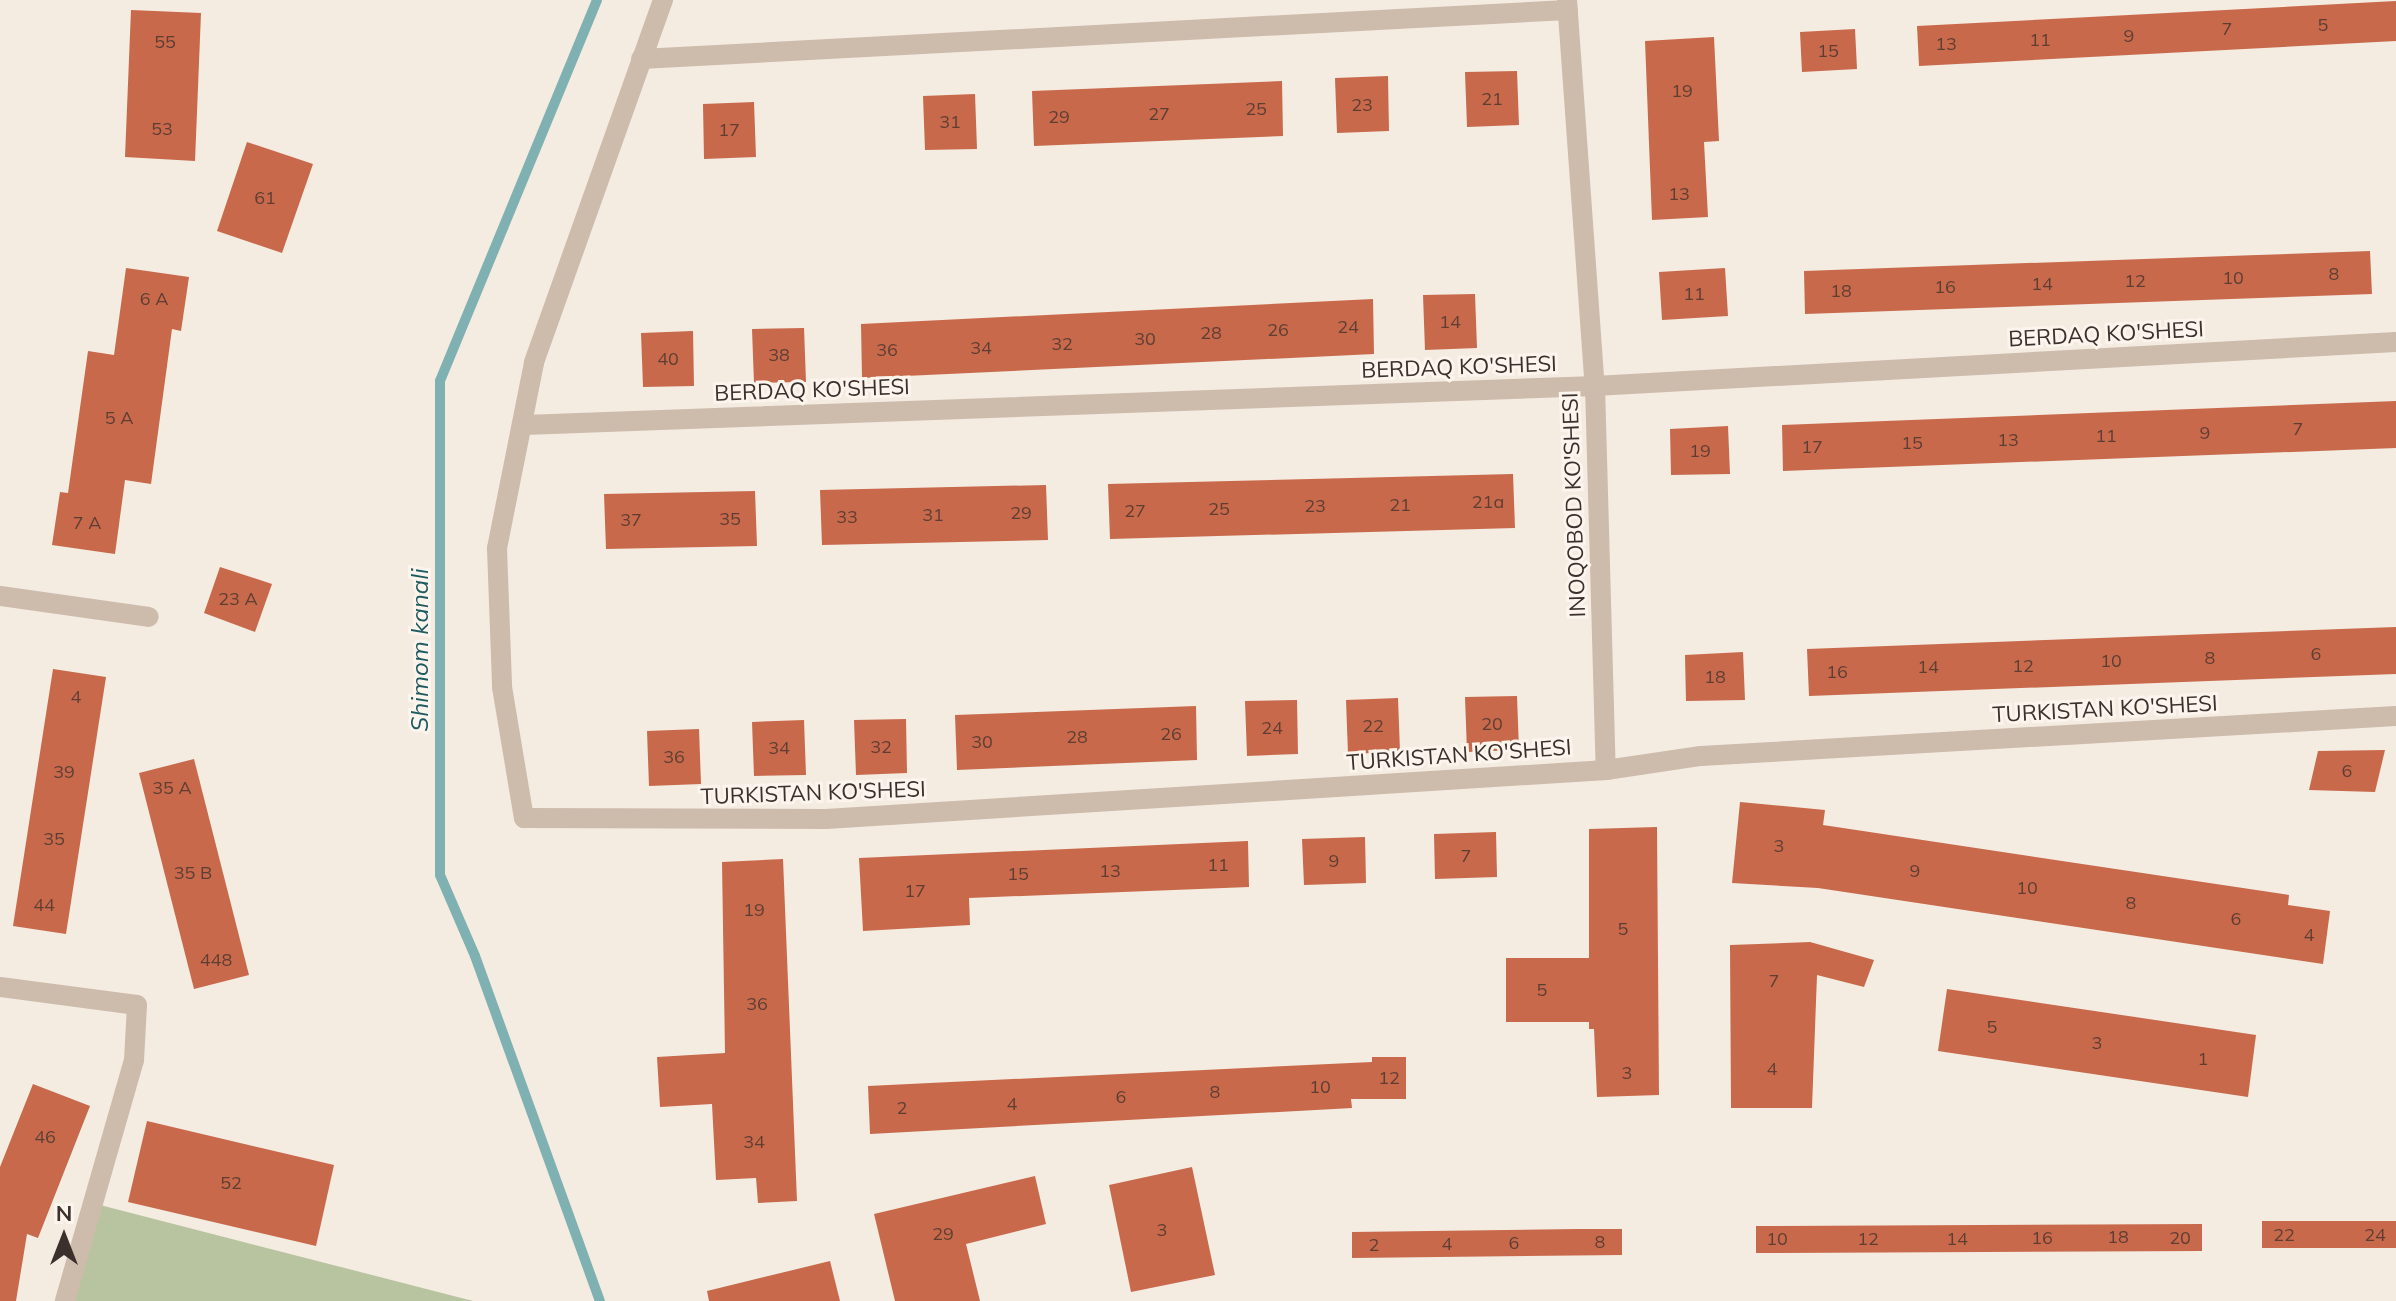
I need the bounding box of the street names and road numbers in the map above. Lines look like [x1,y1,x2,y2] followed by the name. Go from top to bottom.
[2008,316,2204,352] street label: BERDAQ KO'SHESI
[1361,350,1557,384] street label: BERDAQ KO'SHESI
[714,373,910,407] street label: BERDAQ KO'SHESI
[1557,392,1591,618] street label: INOQOBOD KO'SHESI
[1992,690,2218,728] street label: TURKISTAN KO'SHESI
[1346,734,1572,776] street label: TURKISTAN KO'SHESI
[700,776,926,810] street label: TURKISTAN KO'SHESI

